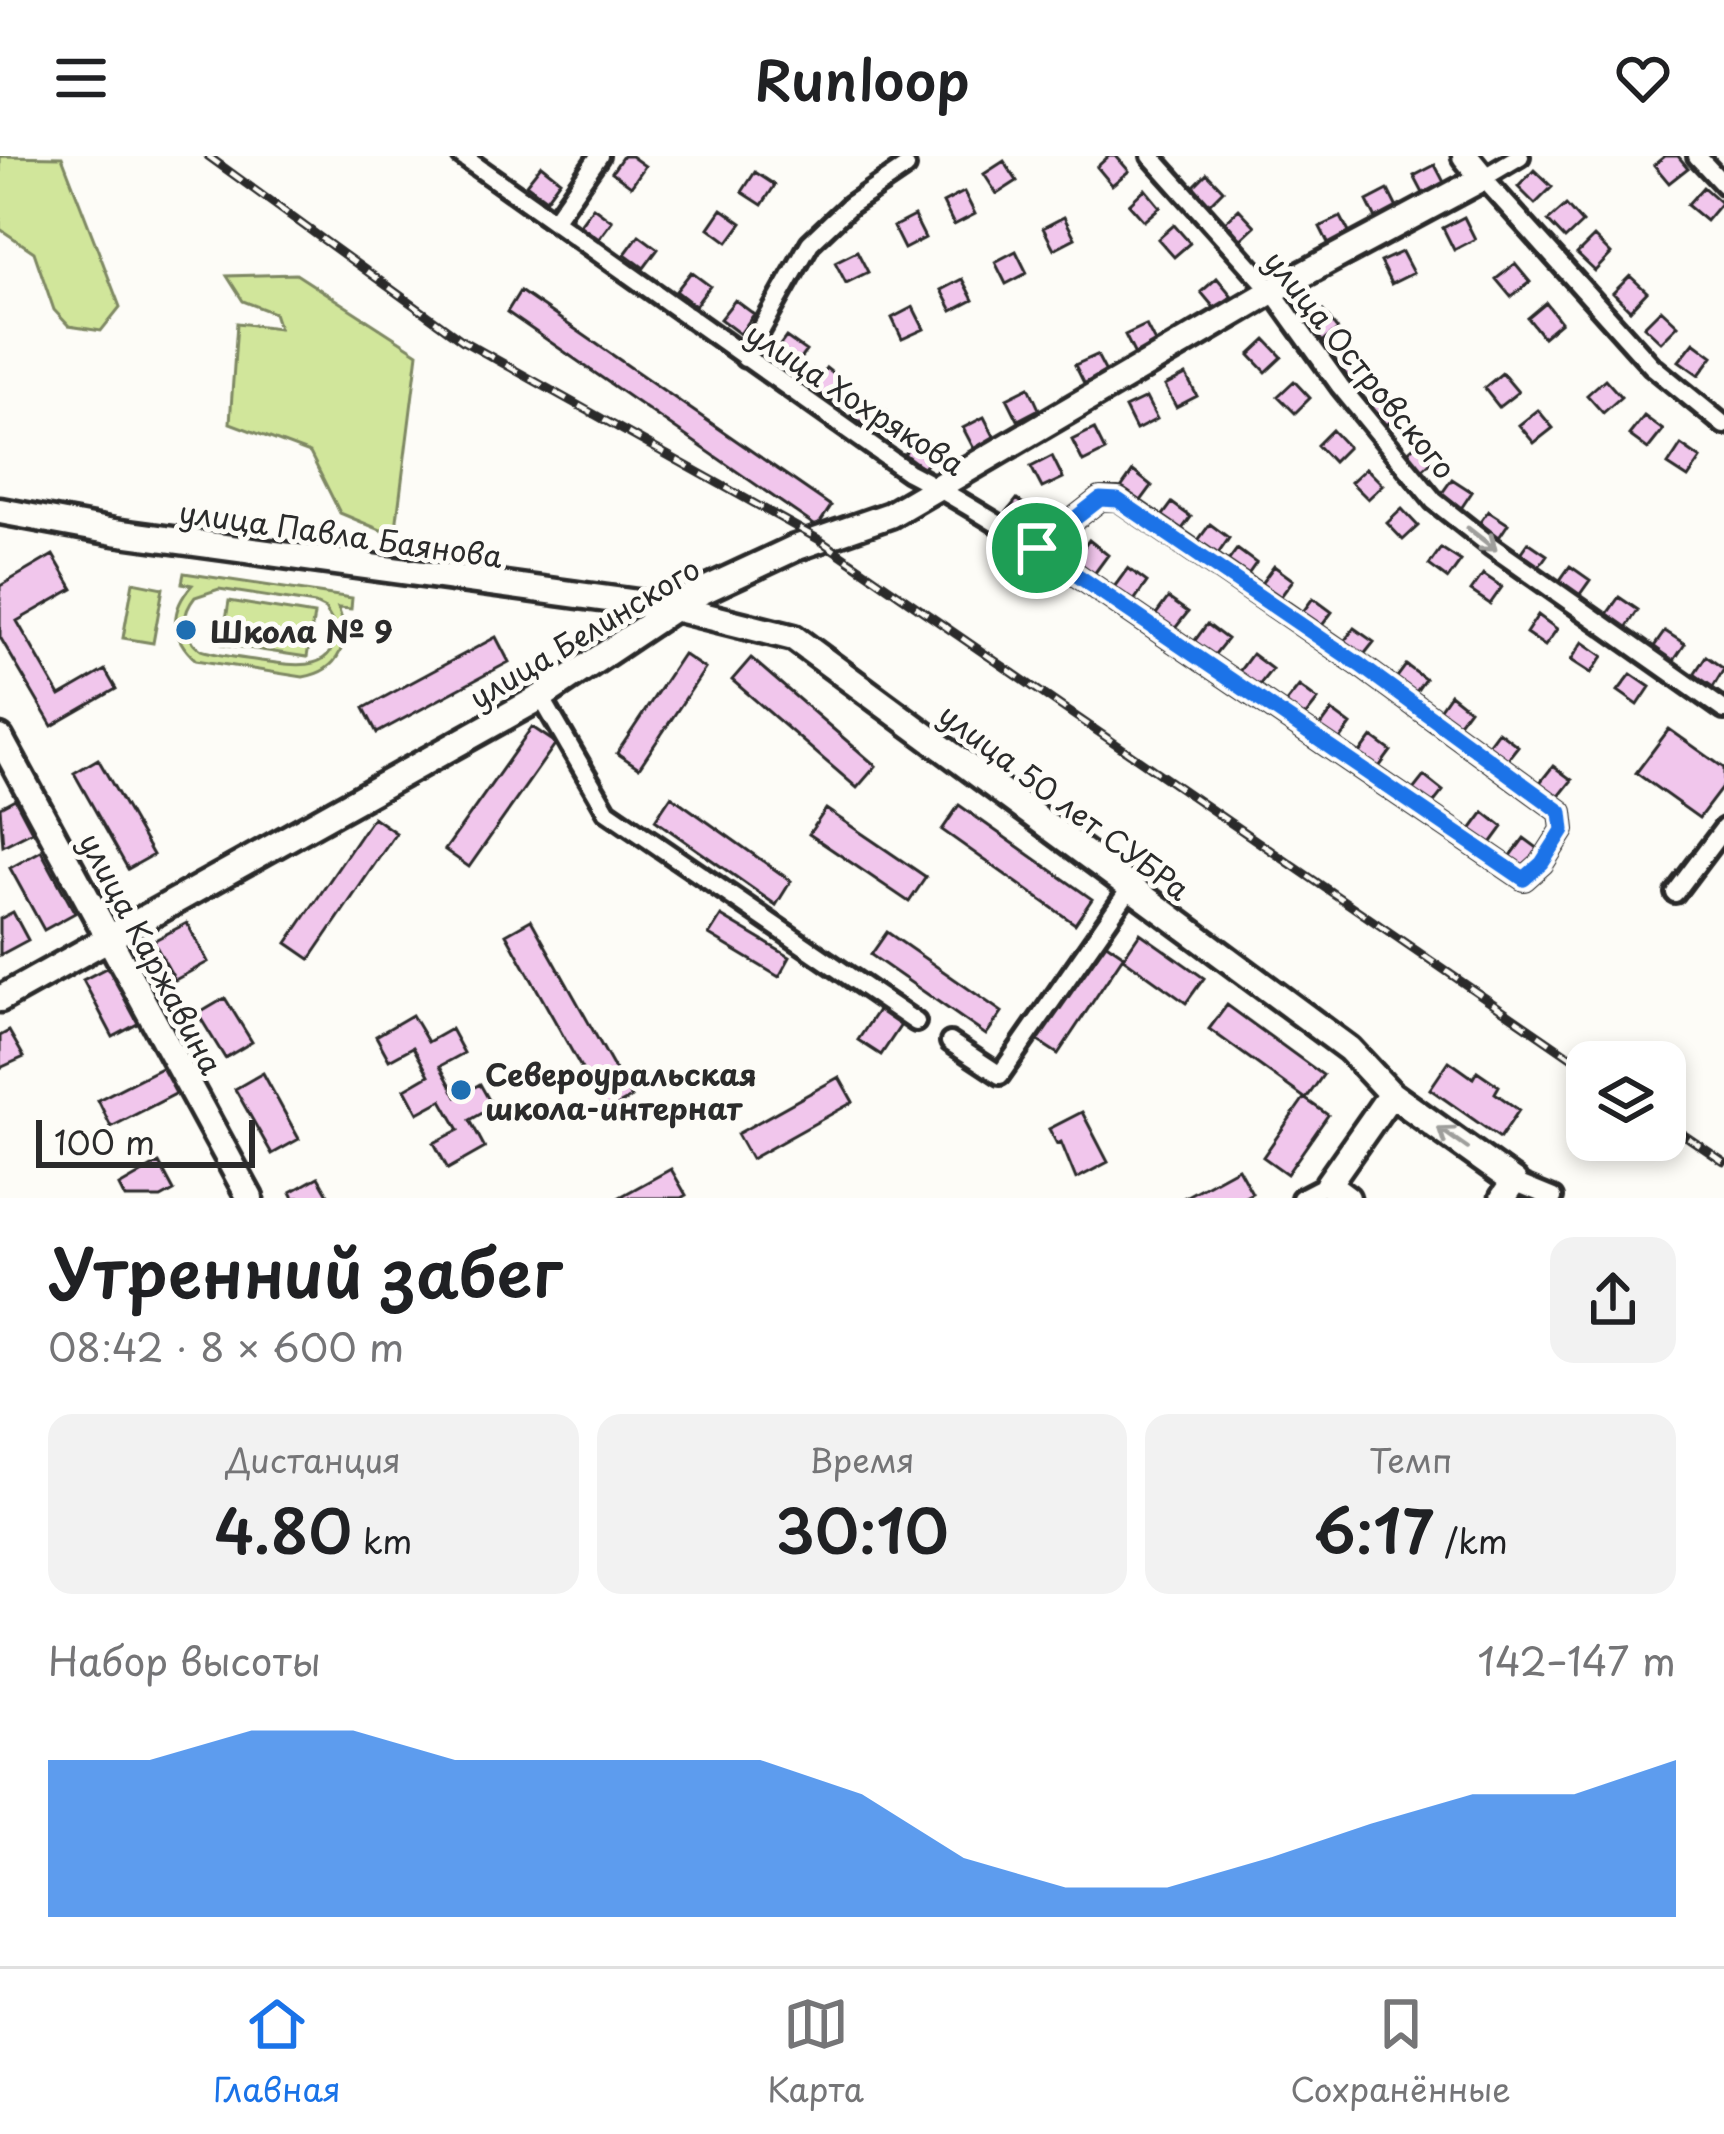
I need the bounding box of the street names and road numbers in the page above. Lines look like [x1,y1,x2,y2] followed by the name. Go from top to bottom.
[1254,240,1468,488] street label: улица Островского
[738,310,974,486] street label: улица Хохрякова
[176,488,506,578] street label: улица Павла Баянова
[460,545,708,719] street label: улица Белинского
[930,692,1200,911] street label: улица 50 лет СУБРа
[69,824,235,1082] street label: улица Каржавина

